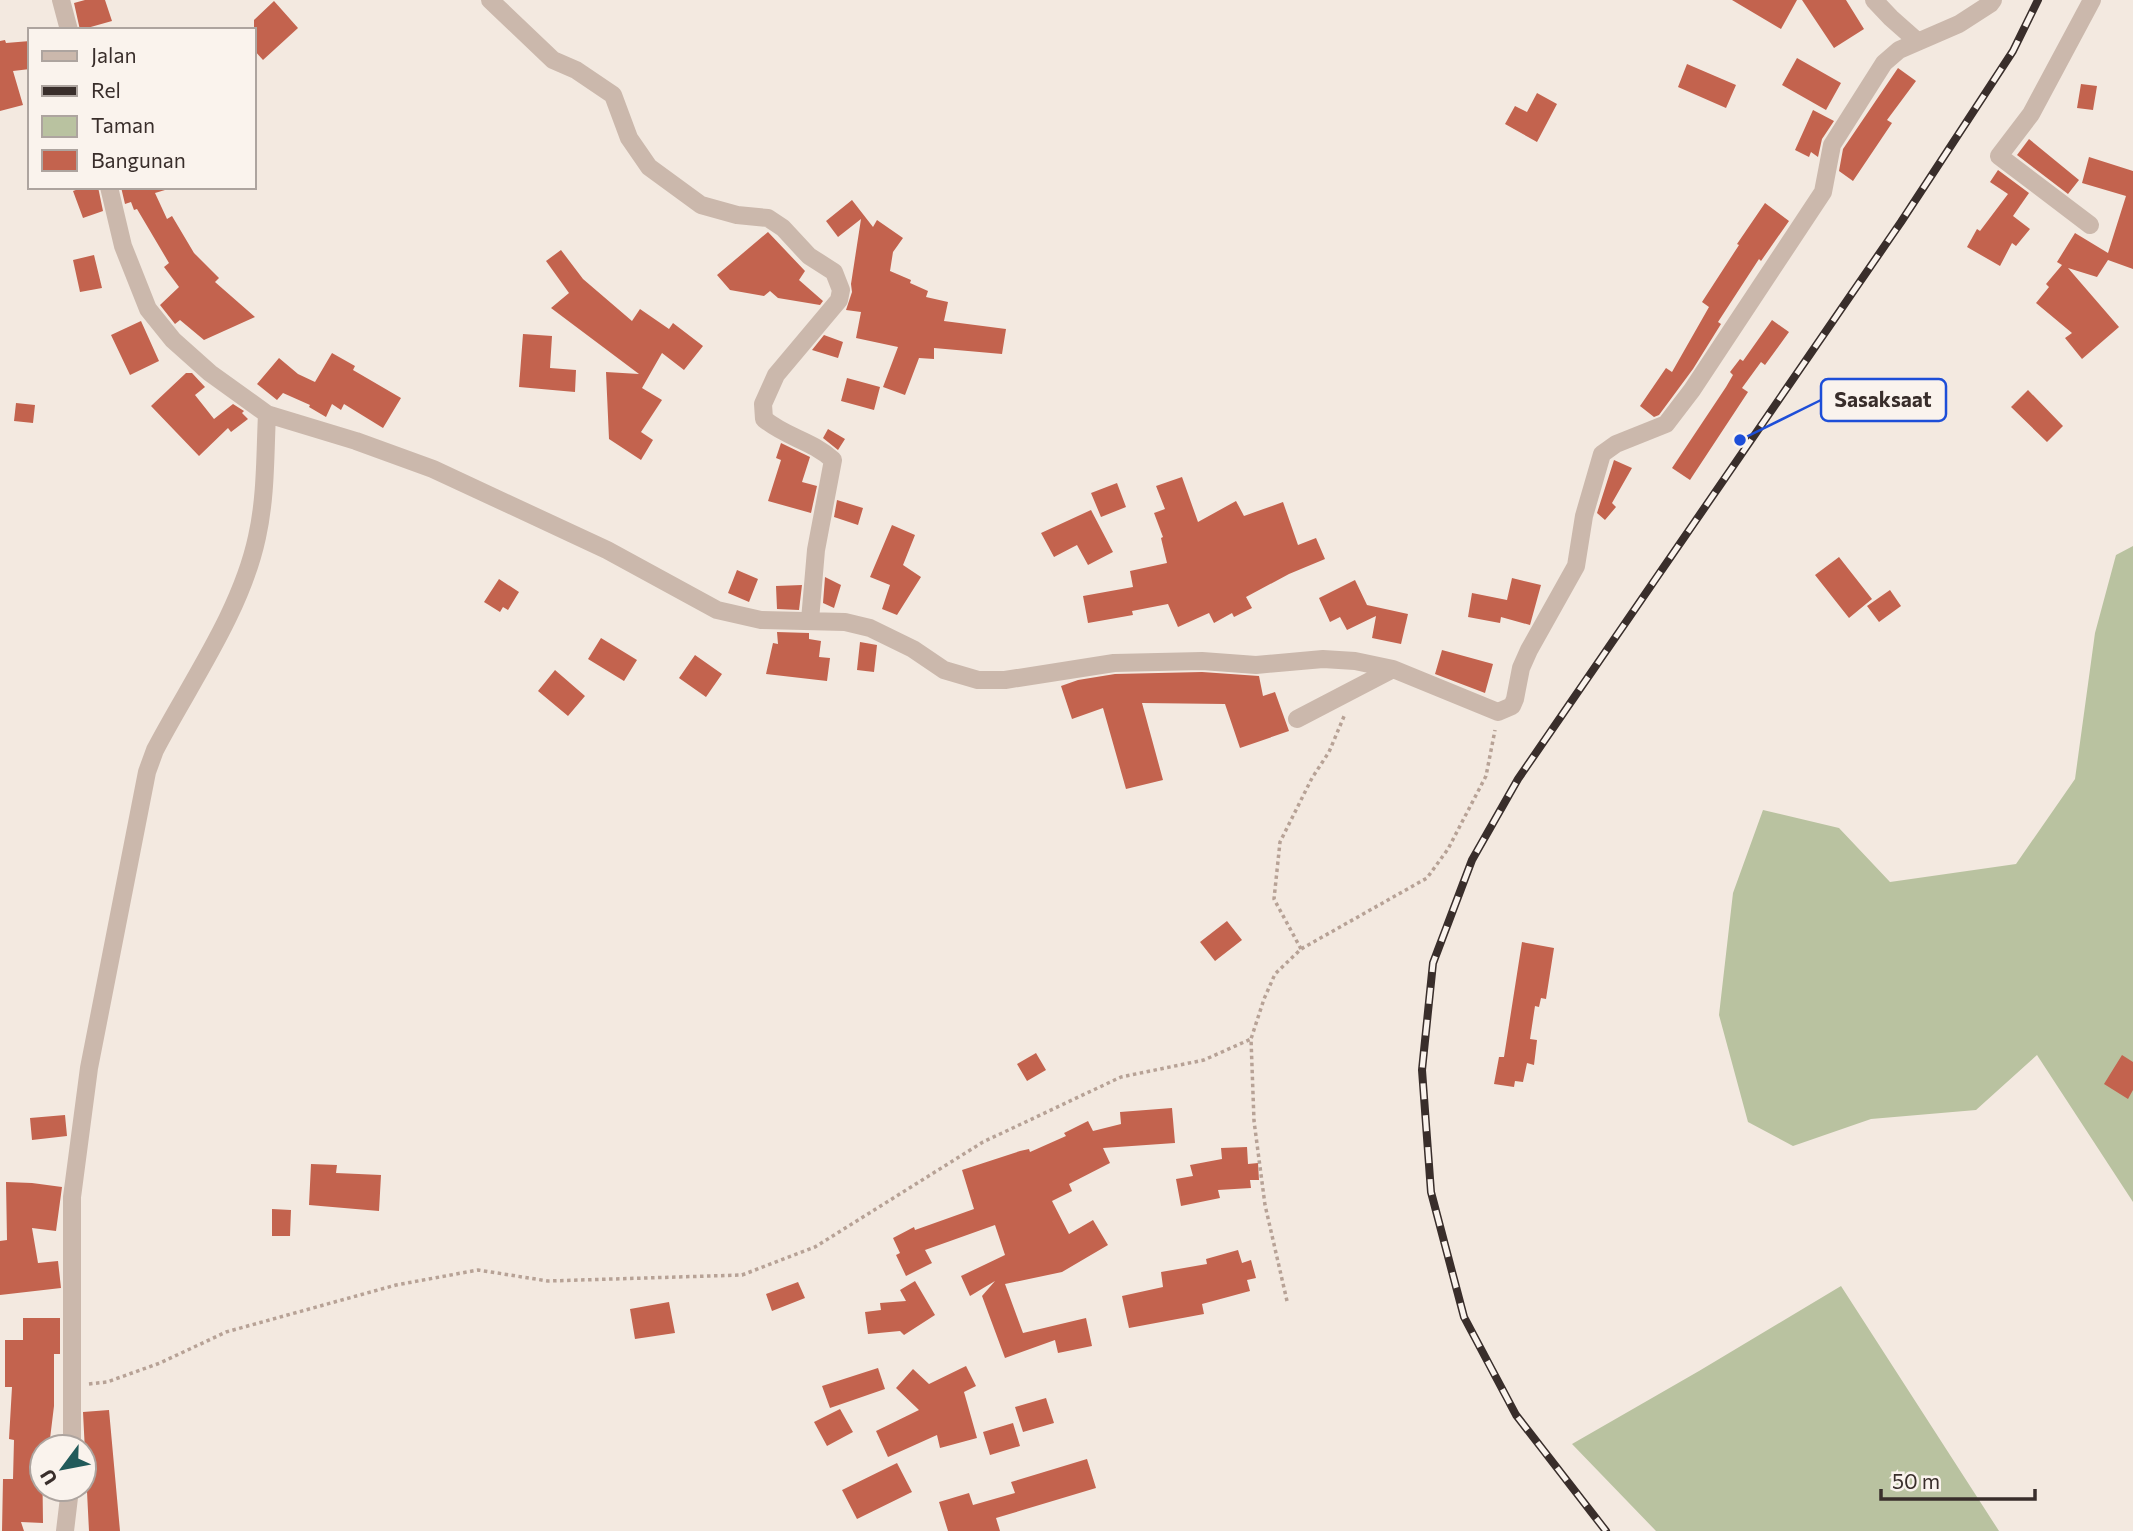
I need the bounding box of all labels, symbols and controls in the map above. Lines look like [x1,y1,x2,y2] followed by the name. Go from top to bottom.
[28,28,256,189] legend
[91,42,136,67] text: Jalan
[91,77,121,102] text: Rel
[91,112,155,137] text: Taman
[91,147,186,172] text: Bangunan
[1821,379,1946,421] callout: Sasaksaat
[1834,386,1932,411] text: Sasaksaat
[28,1433,98,1503] north arrow
[1881,1458,2035,1502] scale bar
[35,1465,62,1489] text: U
[1892,1468,1940,1493] text: 50 m

